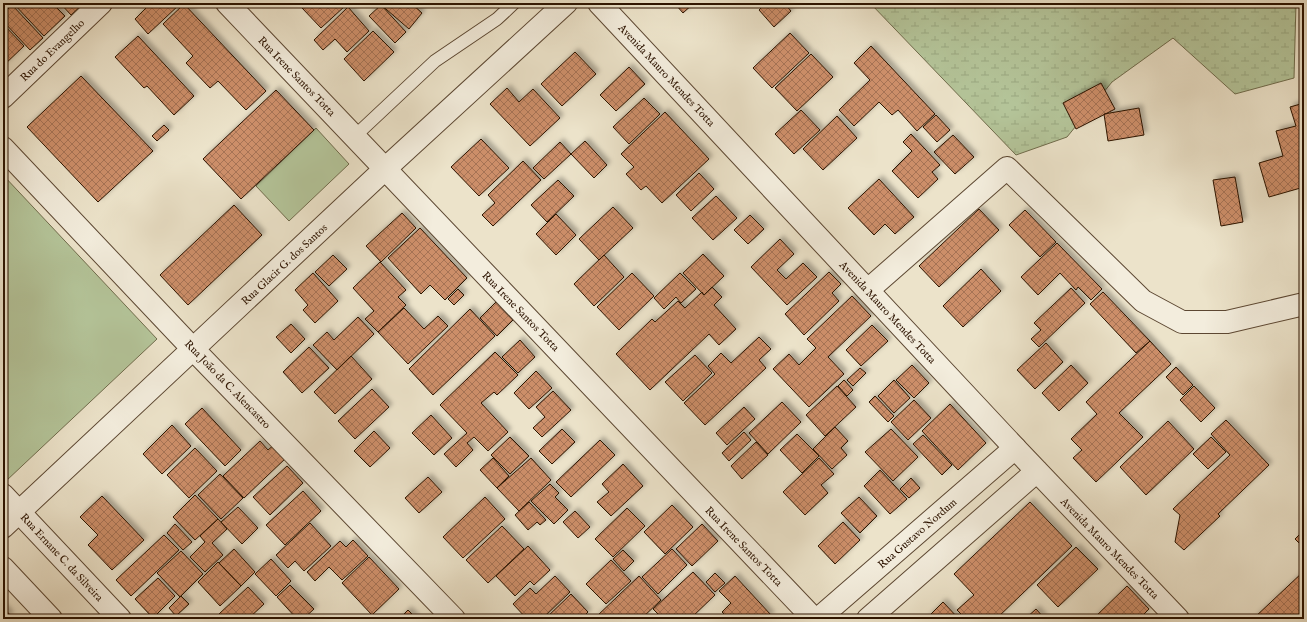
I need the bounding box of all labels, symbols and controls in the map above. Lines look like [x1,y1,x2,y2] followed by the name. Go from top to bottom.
[18,16,88,85] street label: Rua do Evangelho
[614,21,718,130] street label: Avenida Mauro Mendes Totta
[255,34,338,120] street label: Rua Irene Santos Totta
[239,221,331,308] street label: Rua Glacir G. dos Santos
[835,258,939,367] street label: Avenida Mauro Mendes Totta
[479,269,562,355] street label: Rua Irene Santos Totta
[181,337,273,432] street label: Rua João da C. Alencastro
[1056,494,1162,603] street label: Avenida Mauro Mendes Totta
[875,495,960,572] street label: Rua Gustavo Nordum
[702,504,785,590] street label: Rua Irene Santos Totta
[17,511,106,605] street label: Rua Ernane C. da Silveira

